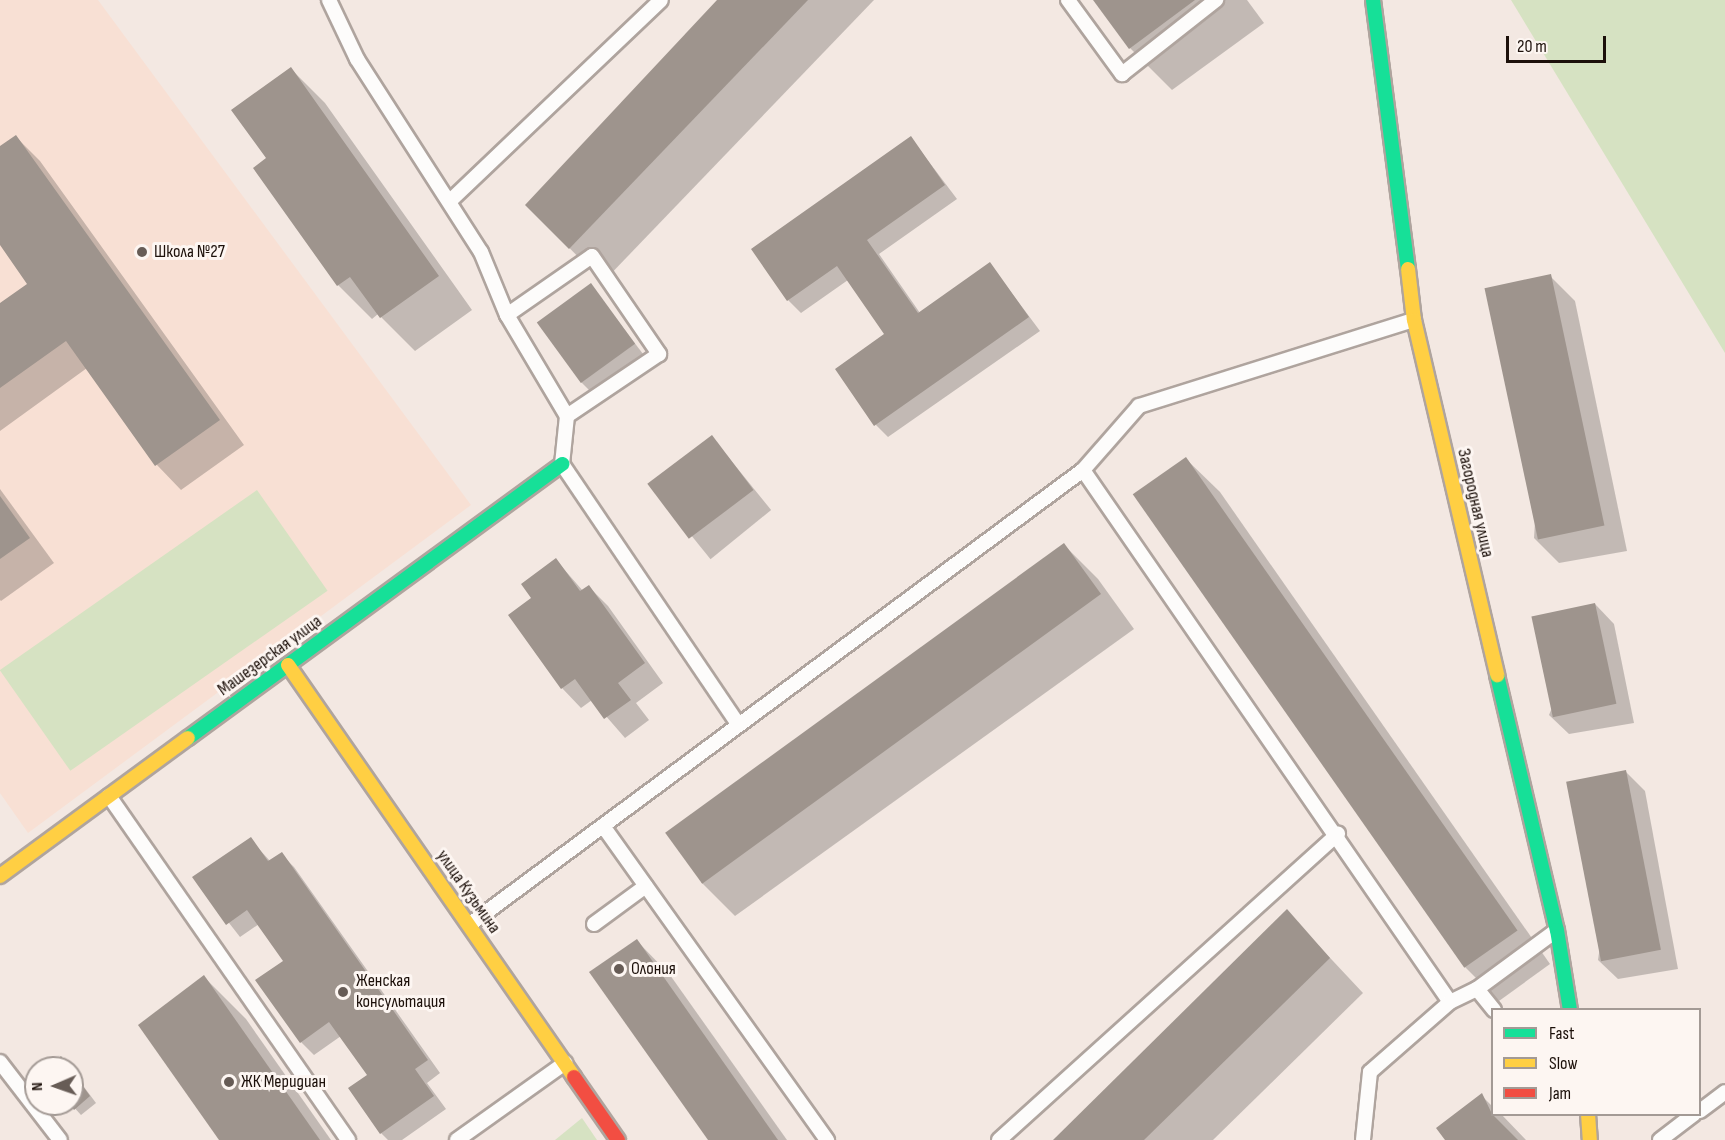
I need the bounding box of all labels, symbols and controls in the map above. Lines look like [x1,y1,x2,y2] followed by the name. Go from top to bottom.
[1509,24,1610,62] scale bar
[1517,36,1547,57] text: 20 m
[154,241,225,263] place label: Школа №27
[135,245,149,259] marker: Школа №27
[1452,447,1498,559] street label: Загородная улица
[214,611,326,701] street label: Машезерская улица
[431,846,505,938] street label: улица Кузьмина
[631,958,676,980] place label: Олония
[612,962,626,976] marker: Олония
[356,971,445,1014] place label: Женская консультация
[334,983,352,1001] marker: Женская консультация
[1491,1008,1701,1116] legend
[1549,1023,1574,1044] text: Fast
[1549,1053,1578,1074] text: Slow
[24,1056,84,1116] north arrow
[241,1071,326,1093] place label: ЖК Меридиан
[222,1075,236,1089] marker: ЖК Меридиан
[28,1082,47,1091] text: N
[1549,1083,1571,1104] text: Jam

